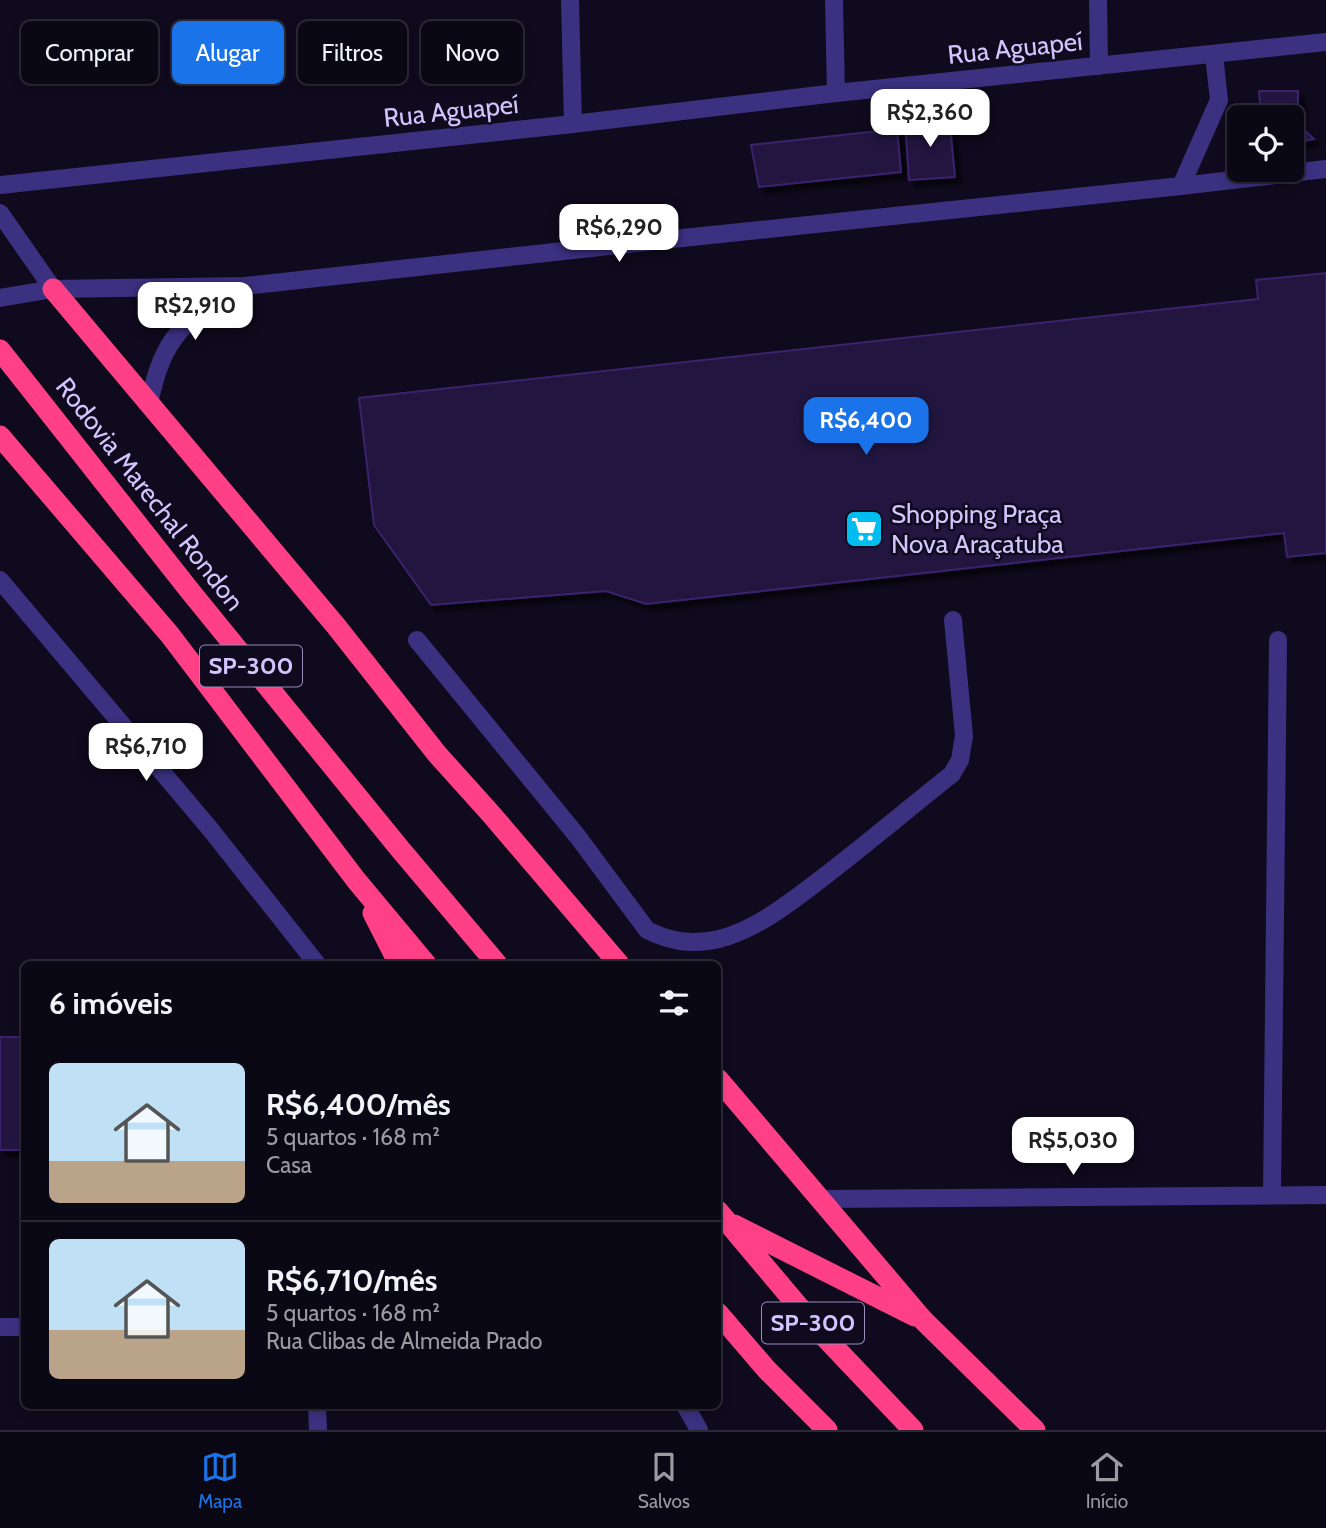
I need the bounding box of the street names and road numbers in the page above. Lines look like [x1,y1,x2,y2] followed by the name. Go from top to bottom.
[946,25,1085,71] street label: Rua Aguapeí
[382,88,521,134] street label: Rua Aguapeí
[49,371,251,617] street label: Rodovia Marechal Rondon
[200,646,302,686] road number: SP-300
[762,1302,864,1344] road number: SP-300

